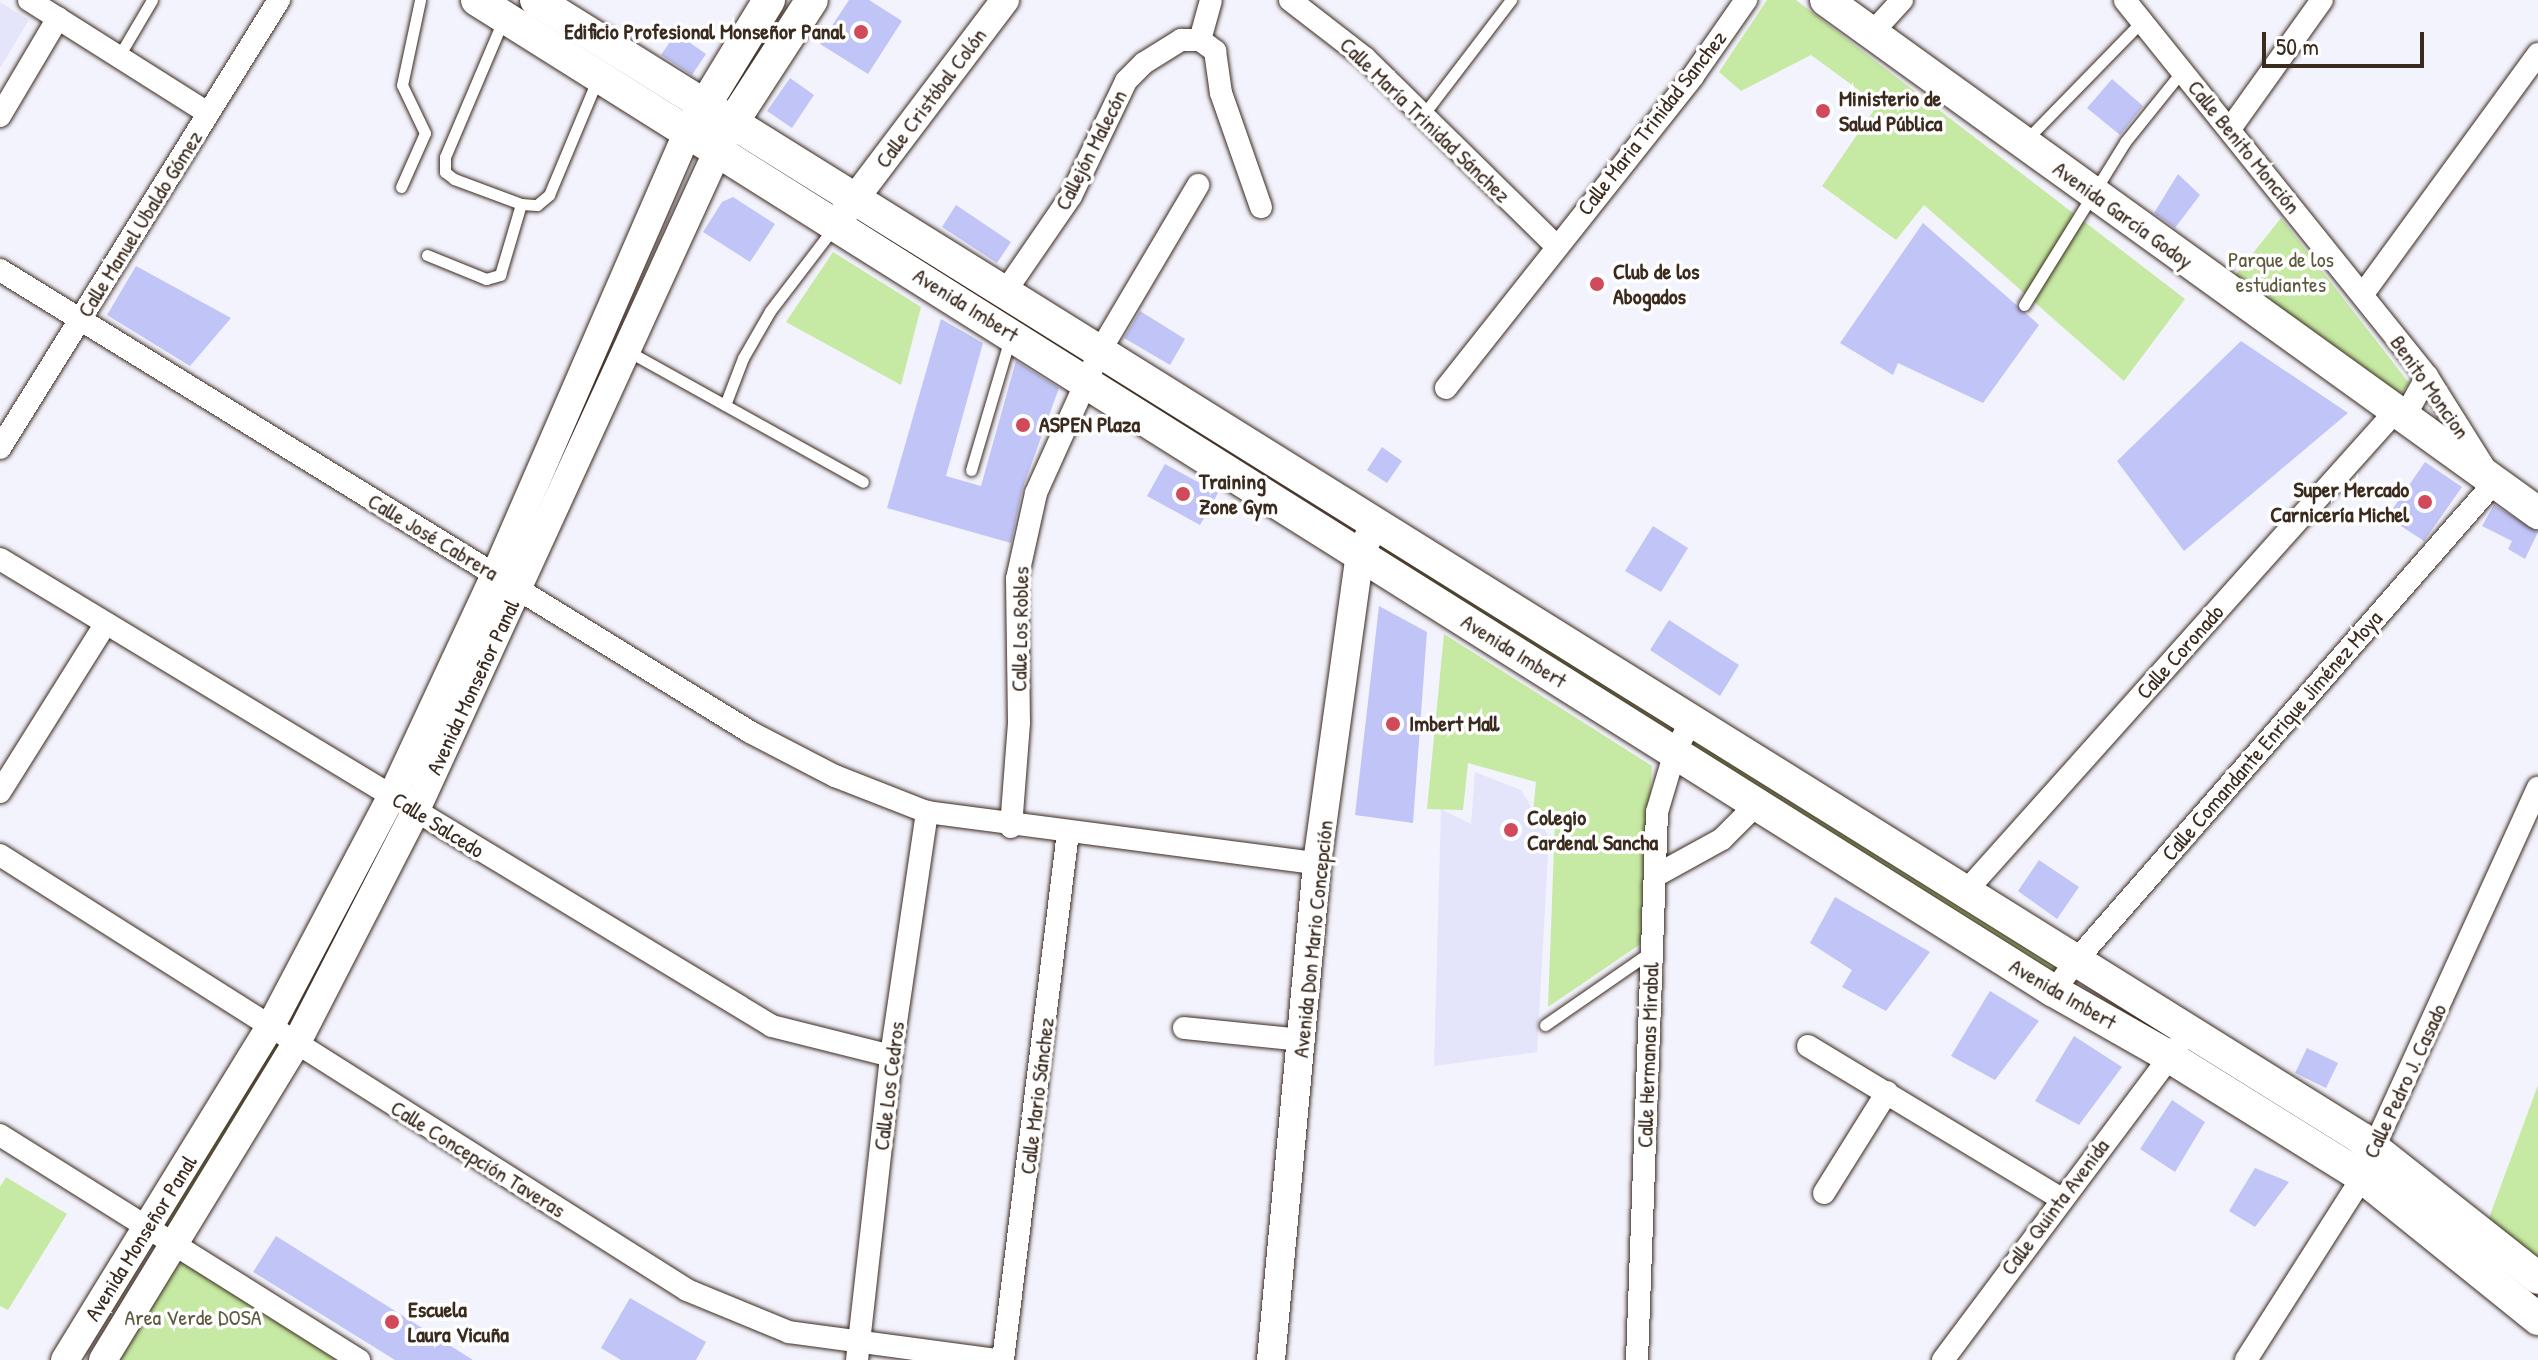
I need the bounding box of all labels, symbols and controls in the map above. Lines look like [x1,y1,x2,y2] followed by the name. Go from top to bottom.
[2266,16,2428,66] scale bar
[564,19,845,45] place label: Edificio Profesional Monseñor Panal
[852,23,870,41] marker: Edificio Profesional Monseñor Panal
[870,23,992,173] street label: Calle Cristóbal Colón
[1572,26,1732,220] street label: Calle Maria Trinidad Sanchez
[2276,30,2319,62] text: 50 m
[1334,32,1516,208] street label: Calle María Trinidad Sánchez
[2182,75,2306,219] street label: Calle Benito Monción
[1049,85,1133,215] street label: Callejón Malecón
[1839,85,1942,136] place label: Ministerio de Salud Pública
[1814,102,1832,120] marker: Ministerio de Salud Pública
[72,126,208,322] street label: Calle Manuel Ubaldo Gómez
[2048,155,2198,275] street label: Avenida García Godoy
[2228,246,2334,298] park label: Parque de los estudiantes
[1613,258,1699,310] place label: Club de los Abogados
[908,262,1024,348] street label: Avenida Imbert
[1588,275,1606,293] marker: Club de los Abogados
[2385,330,2475,444] street label: Benito Moncion
[1039,412,1140,438] place label: ASPEN Plaza
[1014,416,1032,434] marker: ASPEN Plaza
[1199,468,1278,520] place label: Training Zone Gym
[2270,476,2409,528] place label: Super Mercado Carnicería Michel
[1174,485,1192,503] marker: Training Zone Gym
[363,488,503,586] street label: Calle José Cabrera
[2416,493,2434,511] marker: Super Mercado Carnicería Michel
[1006,566,1034,692] street label: Calle Los Robles
[421,595,525,779] street label: Avenida Monseñor Panal
[2131,599,2229,705] street label: Calle Coronado
[2156,606,2388,866] street label: Calle Comandante Enrique Jiménez Moya
[1456,608,1572,694] street label: Avenida Imbert
[1409,711,1499,737] place label: Imbert Mall
[1384,715,1402,733] marker: Imbert Mall
[387,786,489,864] street label: Calle Salcedo
[1527,804,1658,856] place label: Colegio Cardenal Sancha
[1287,819,1339,1059] street label: Avenida Don Mario Concepción
[1502,821,1520,839] marker: Colegio Cardenal Sancha
[2005,953,2121,1035] street label: Avenida Imbert
[1632,962,1664,1148] street label: Calle Hermanas Mirabal
[2358,1000,2452,1162] street label: Calle Pedro J. Casado
[1014,1016,1060,1176] street label: Calle Mario Sánchez
[868,1020,910,1152] street label: Calle Los Cedros
[386,1095,570,1223] street label: Calle Concepción Taveras
[1995,1134,2115,1280] street label: Calle Quinta Avenida
[79,1150,203,1326] street label: Avenida Monseñor Panal
[408,1296,509,1348] place label: Escuela Laura Vicuña
[124,1305,262,1331] park label: Area Verde DOSA
[383,1313,401,1331] marker: Escuela Laura Vicuña

